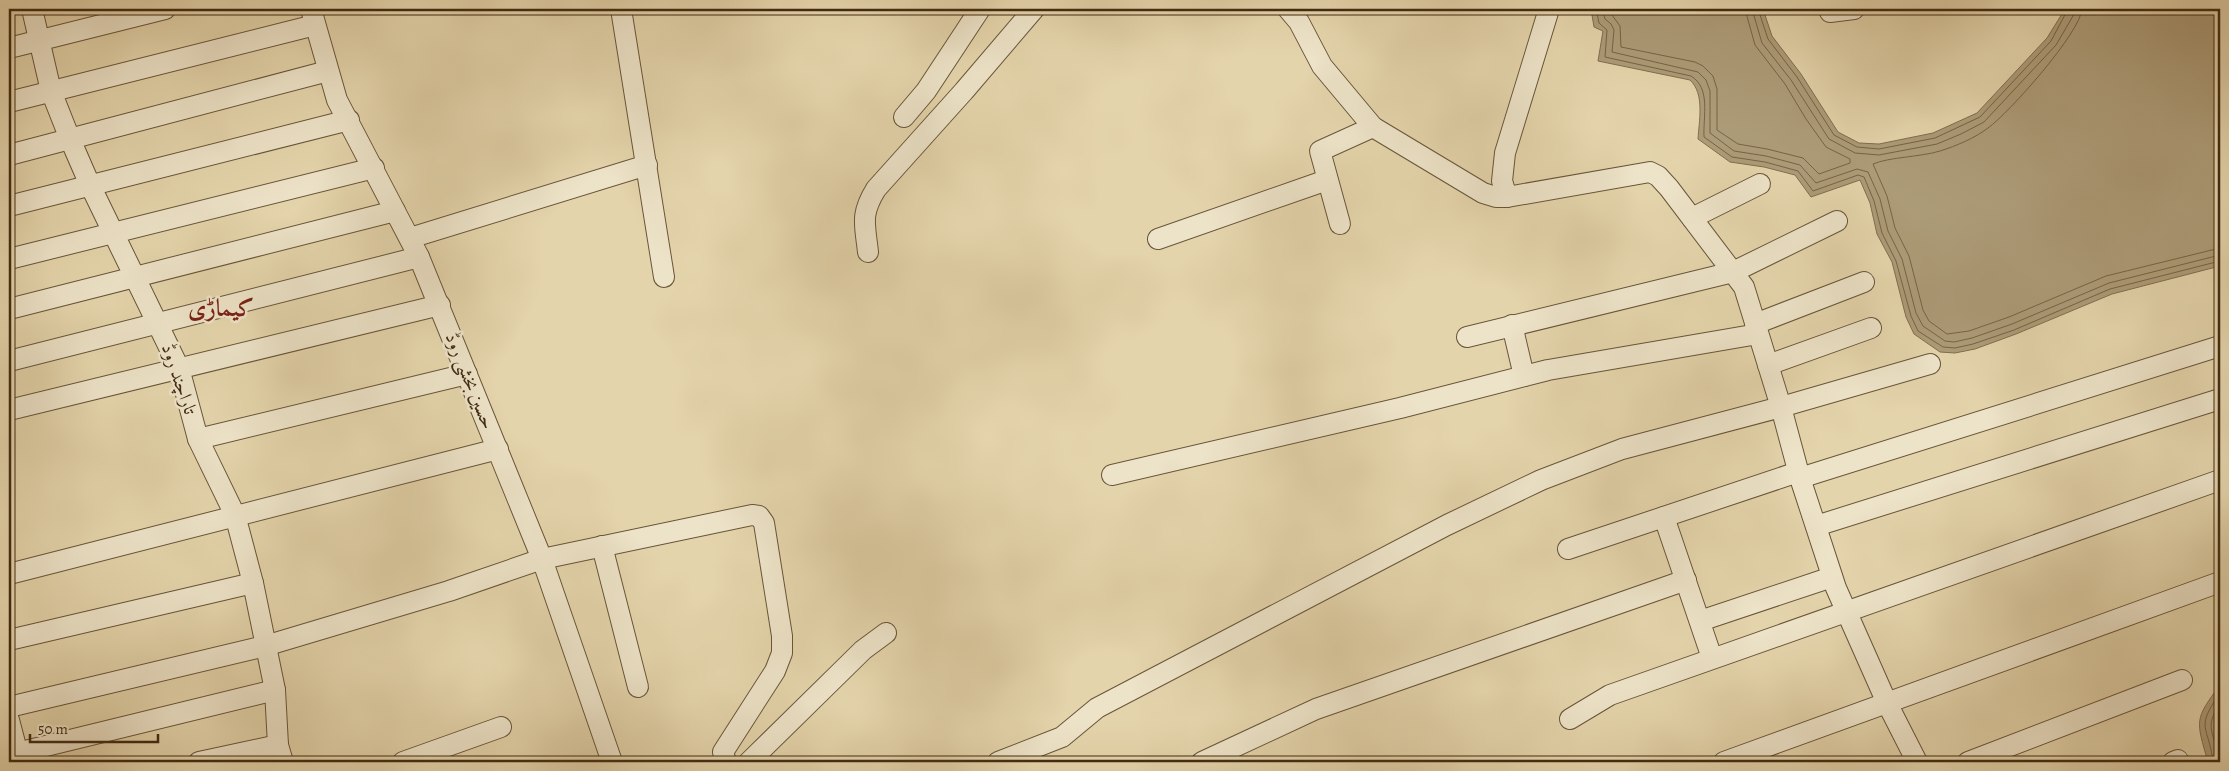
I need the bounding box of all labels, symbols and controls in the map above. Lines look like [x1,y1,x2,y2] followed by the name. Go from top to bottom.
[188,292,254,324] district label: کیماڑی
[439,329,501,433] street label: حسین بخشی روڈ
[155,340,203,418] street label: تاراچند روڈ
[30,711,158,743] scale bar
[38,719,68,739] text: 50 m

